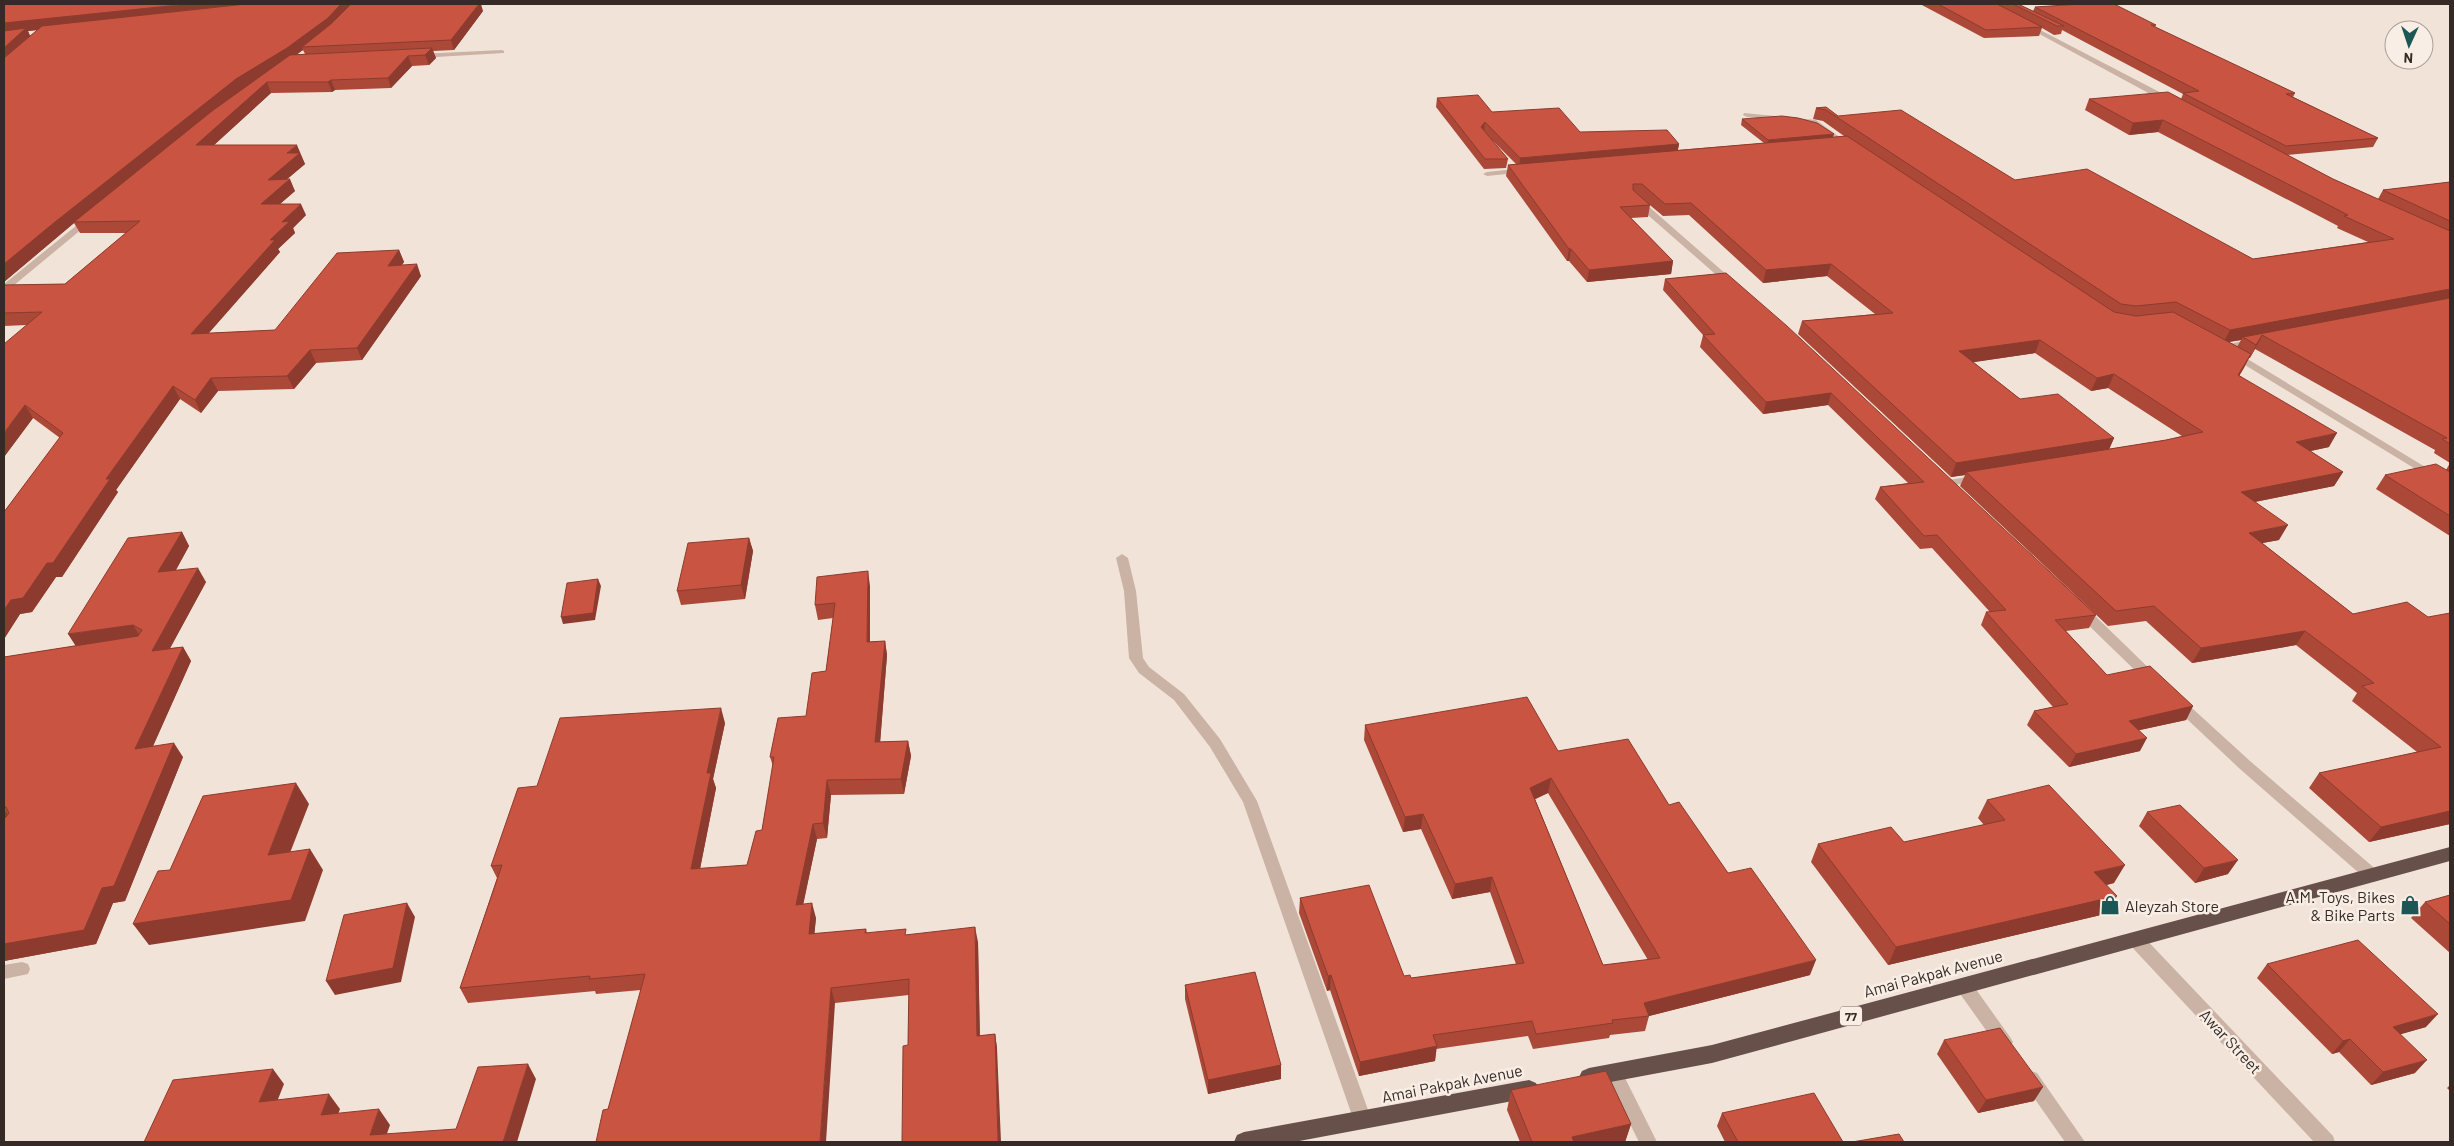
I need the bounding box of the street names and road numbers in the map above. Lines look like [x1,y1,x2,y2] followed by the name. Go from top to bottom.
[1861,945,2005,1001] street label: Amai Pakpak Avenue
[2196,1005,2266,1077] street label: Awar Street
[1840,1006,1862,1026] road number: 77
[1380,1060,1524,1106] street label: Amai Pakpak Avenue

